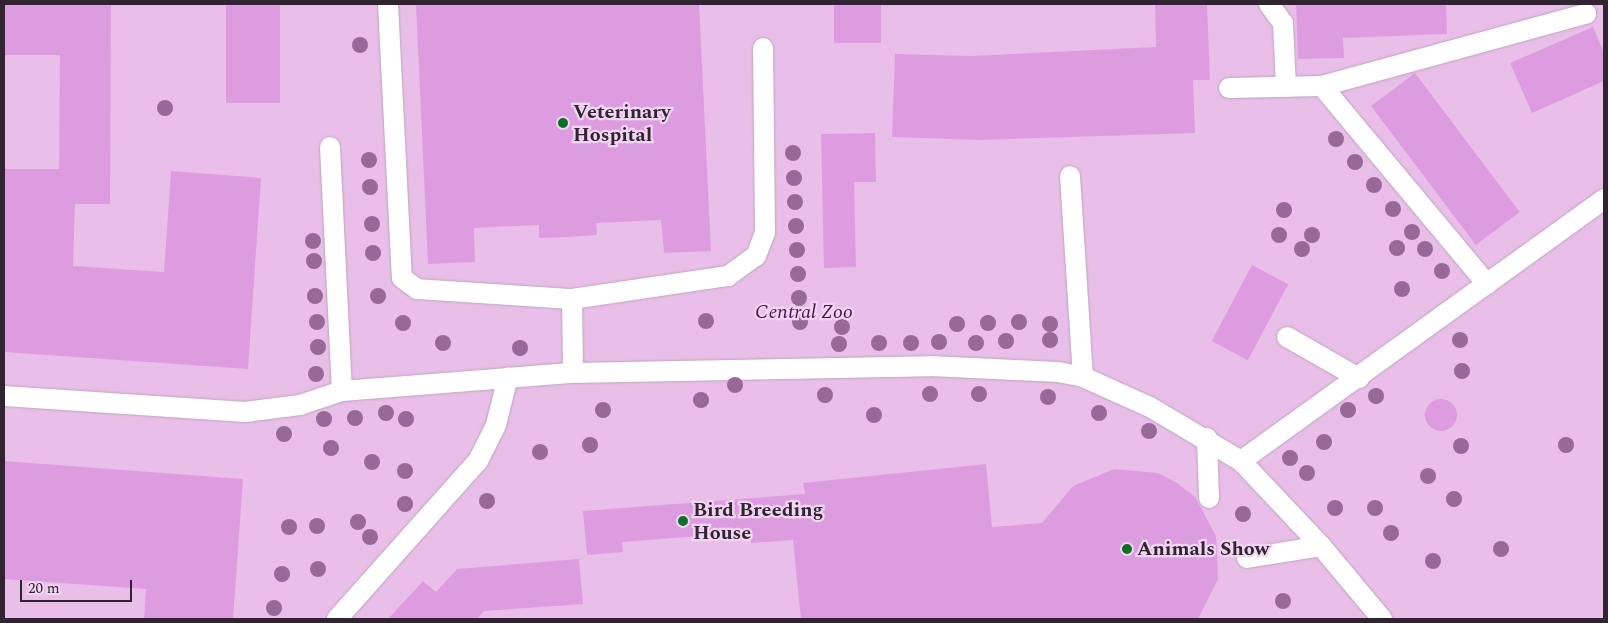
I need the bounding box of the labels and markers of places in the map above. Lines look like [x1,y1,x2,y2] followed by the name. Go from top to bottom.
[573,100,671,147] place label: Veterinary Hospital
[557,117,569,129] marker: Veterinary Hospital
[693,498,823,545] place label: Bird Breeding House
[677,515,689,527] marker: Bird Breeding House
[1137,537,1269,561] place label: Animals Show
[1121,543,1133,555] marker: Animals Show

